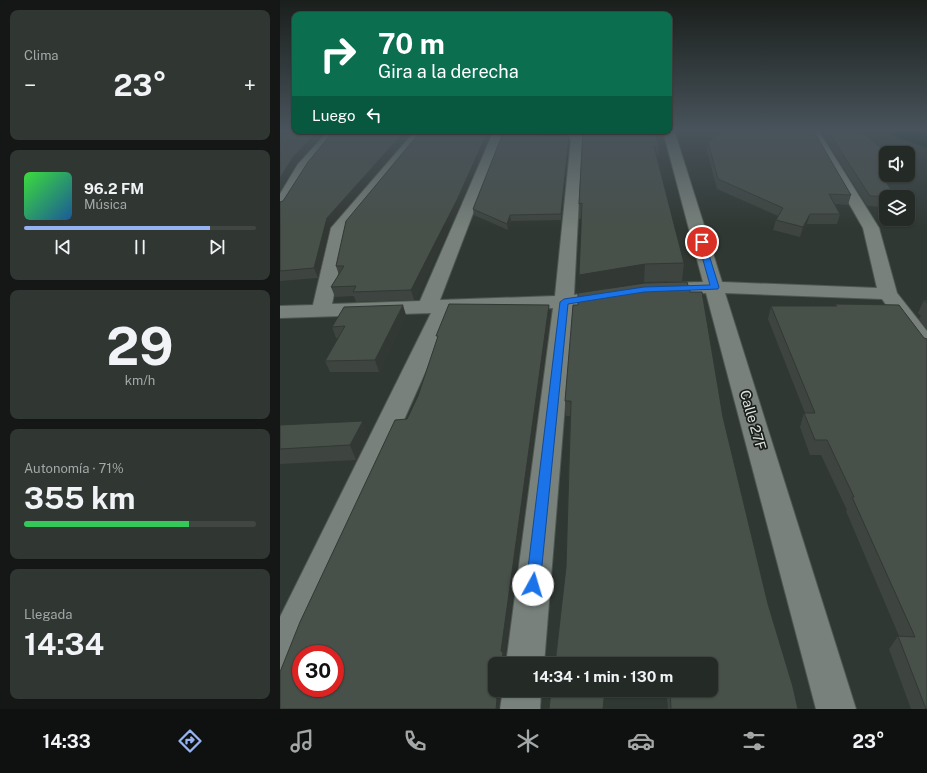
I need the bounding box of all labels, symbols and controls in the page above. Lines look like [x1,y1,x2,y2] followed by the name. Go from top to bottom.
[378,27,445,60] text: 70 m
[312,28,364,80] icon: right
[24,48,59,63] text: Clima
[378,61,519,82] text: Gira a la derecha
[113,67,167,103] text: 23°
[24,72,36,98] text: −
[244,72,256,98] text: +
[363,104,385,126] icon: left
[312,107,355,124] text: Luego
[879,146,915,226] map controls
[879,146,915,182] button: sound
[84,180,144,197] text: 96.2 FM
[879,190,915,226] button: layers
[84,197,127,212] text: Música
[685,225,719,259] pin
[691,231,713,253] icon: arrive
[52,236,74,258] icon: previous
[129,236,151,258] icon: pause
[206,236,228,258] icon: next
[106,316,174,377] text: 29
[125,373,155,388] text: km/h
[737,388,769,452] street label: Calle 27F
[24,461,124,476] text: Autonomía · 71%
[24,480,135,516] text: 355 km
[512,564,554,606] position arrow
[24,607,72,622] text: Llegada
[24,626,104,662] text: 14:34
[292,645,344,697] speed limit sign: 30
[533,668,673,685] text: 14:34 · 1 min · 130 m
[176,727,204,755] icon: directions
[288,727,316,755] icon: music
[401,727,429,755] icon: phone
[514,727,542,755] icon: climate
[627,727,655,755] icon: car
[740,727,768,755] icon: filters
[42,731,91,752] text: 14:33
[853,731,885,752] text: 23°

